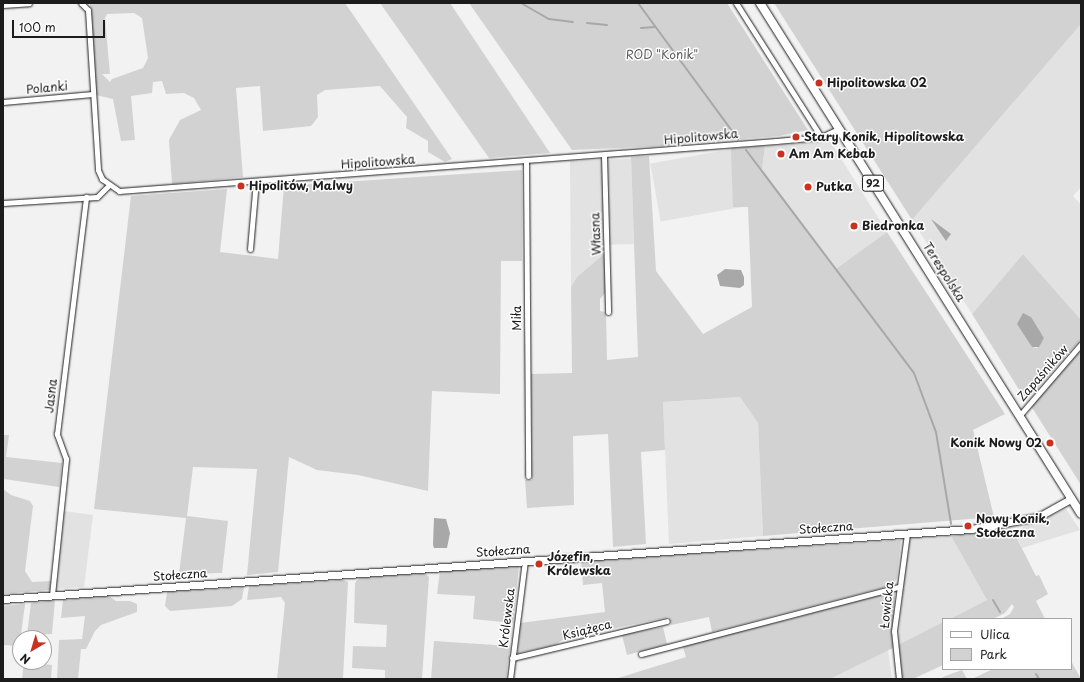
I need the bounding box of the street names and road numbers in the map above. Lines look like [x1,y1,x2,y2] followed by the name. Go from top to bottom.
[25,79,69,97] street label: Polanki
[663,127,739,147] street label: Hipolitowska
[340,152,416,172] street label: Hipolitowska
[861,174,885,192] road number: 92
[588,212,604,256] street label: Własna
[920,239,968,305] street label: Terespolska
[510,305,524,331] street label: Miła
[1015,342,1071,404] street label: Zapaśników
[42,378,60,414] street label: Jasna
[798,519,854,537] street label: Stołeczna
[475,542,531,560] street label: Stołeczna
[152,566,208,584] street label: Stołeczna
[877,581,897,629] street label: Łowicka
[496,587,518,649] street label: Królewska
[561,617,613,643] street label: Książęca

